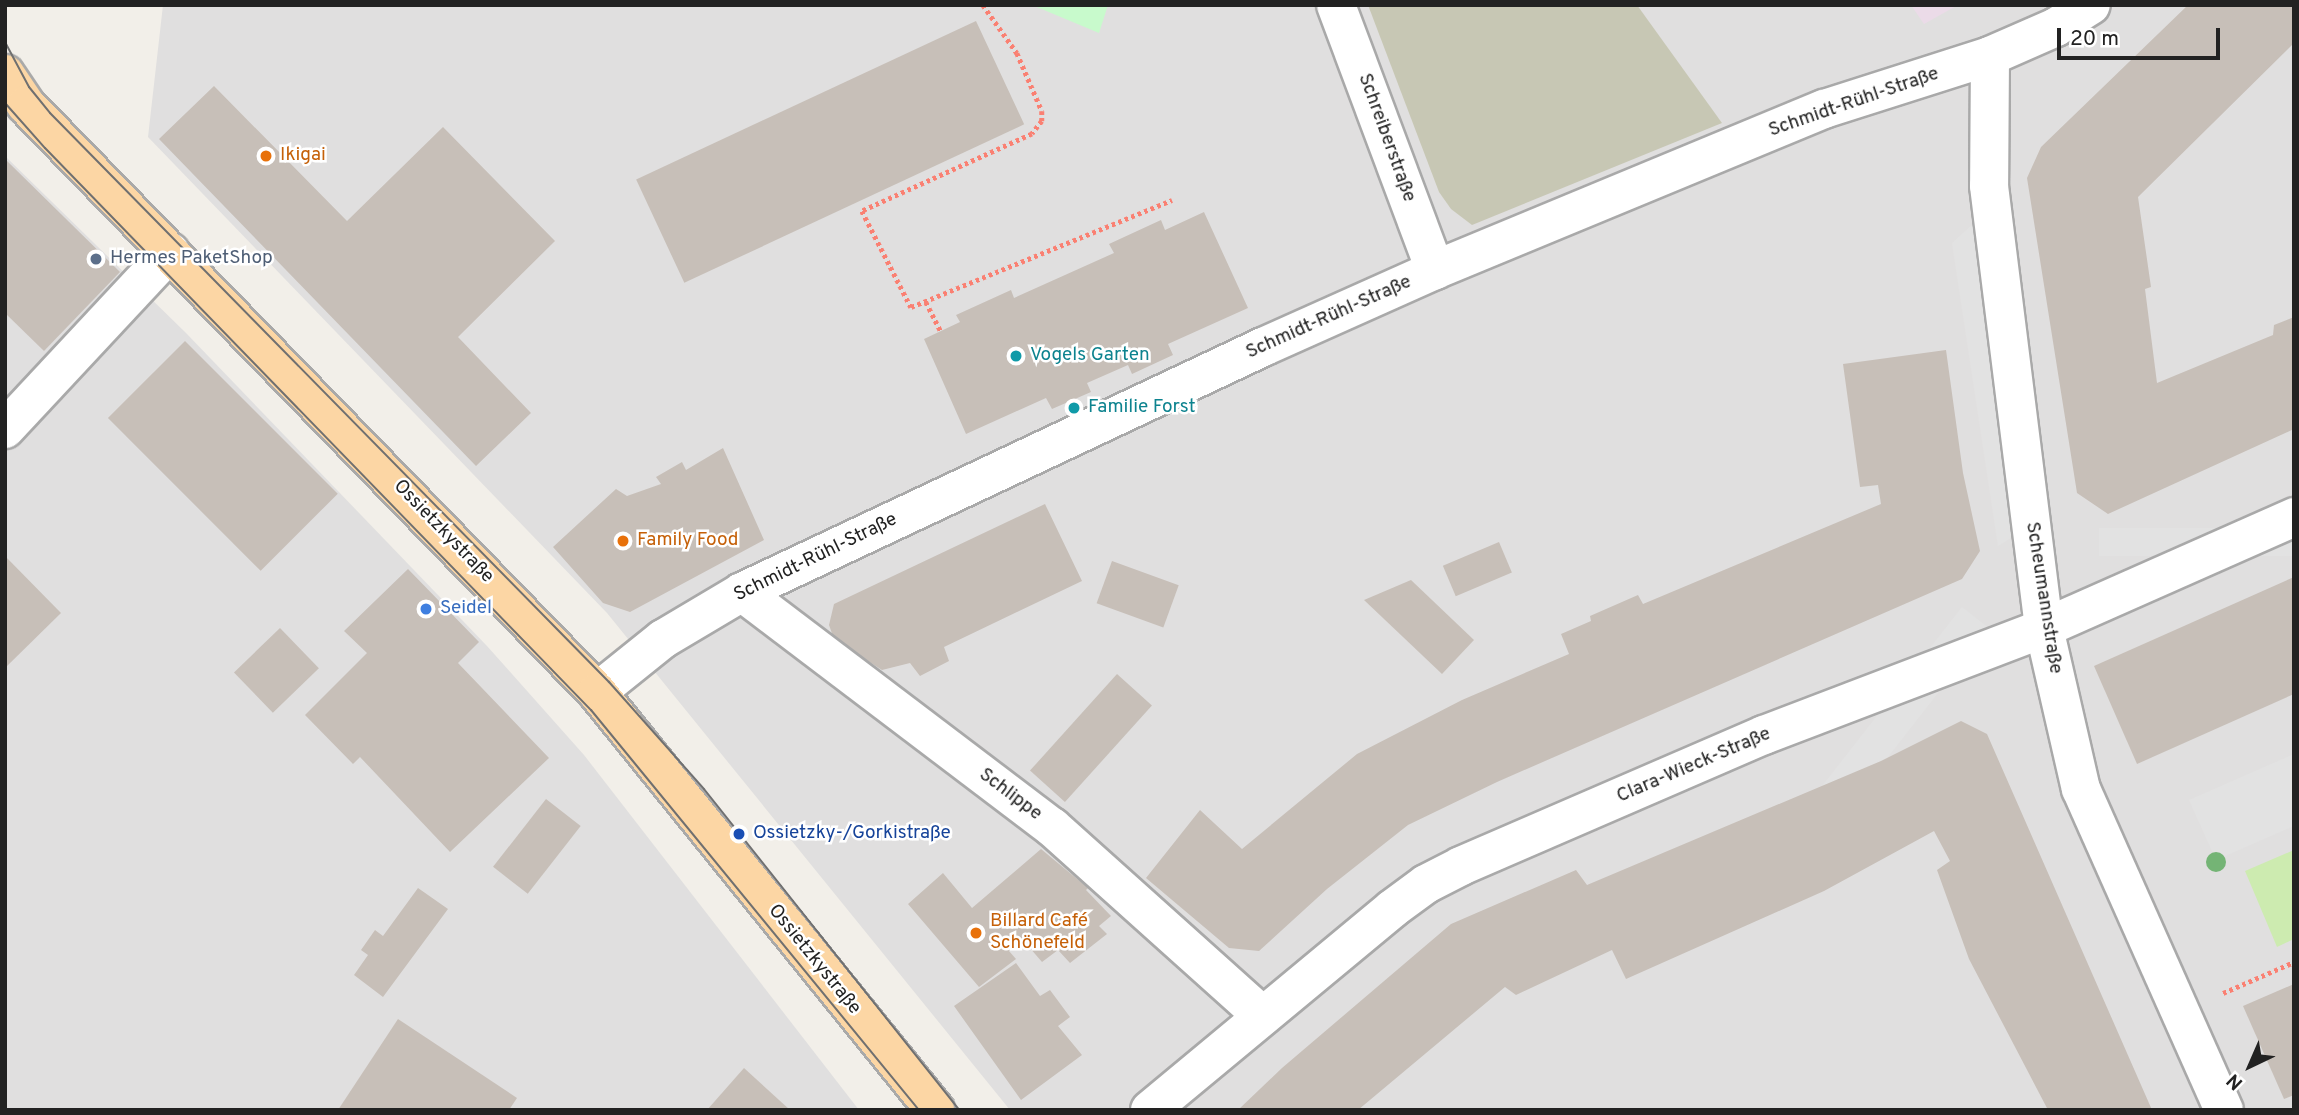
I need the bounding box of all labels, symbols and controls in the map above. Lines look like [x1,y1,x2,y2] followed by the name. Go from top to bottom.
[2061,14,2224,58] scale bar
[2070,26,2119,53] text: 20 m
[1766,63,1942,143] street label: Schmidt-Rühl-Straße
[1352,71,1420,205] street label: Schreiberstraße
[280,145,326,167] place label: Ikigai
[258,148,274,164] marker: Ikigai
[110,248,273,270] place label: Hermes PaketShop
[88,251,104,267] marker: Hermes PaketShop
[1243,271,1415,365] street label: Schmidt-Rühl-Straße
[1030,345,1150,367] place label: Vogels Garten
[1008,348,1024,364] marker: Vogels Garten
[1088,397,1196,419] place label: Familie Forst
[1066,400,1082,416] marker: Familie Forst
[388,476,498,588] street label: Ossietzkystraße
[731,509,901,607] street label: Schmidt-Rühl-Straße
[2020,520,2066,676] street label: Scheumannstraße
[637,530,738,552] place label: Family Food
[615,533,631,549] marker: Family Food
[440,598,492,620] place label: Seidel
[418,601,434,617] marker: Seidel
[1614,723,1774,809] street label: Clara-Wieck-Straße
[974,764,1046,826] street label: Schlippe
[753,823,951,845] place label: Ossietzky-/Gorkistraße
[731,826,747,842] marker: Ossietzky-/Gorkistraße
[763,900,865,1020] street label: Ossietzkystraße
[990,911,1088,955] place label: Billard Café Schönefeld
[968,925,984,941] marker: Billard Café Schönefeld
[2215,1031,2285,1101] north arrow
[2222,1068,2249,1094] text: N

